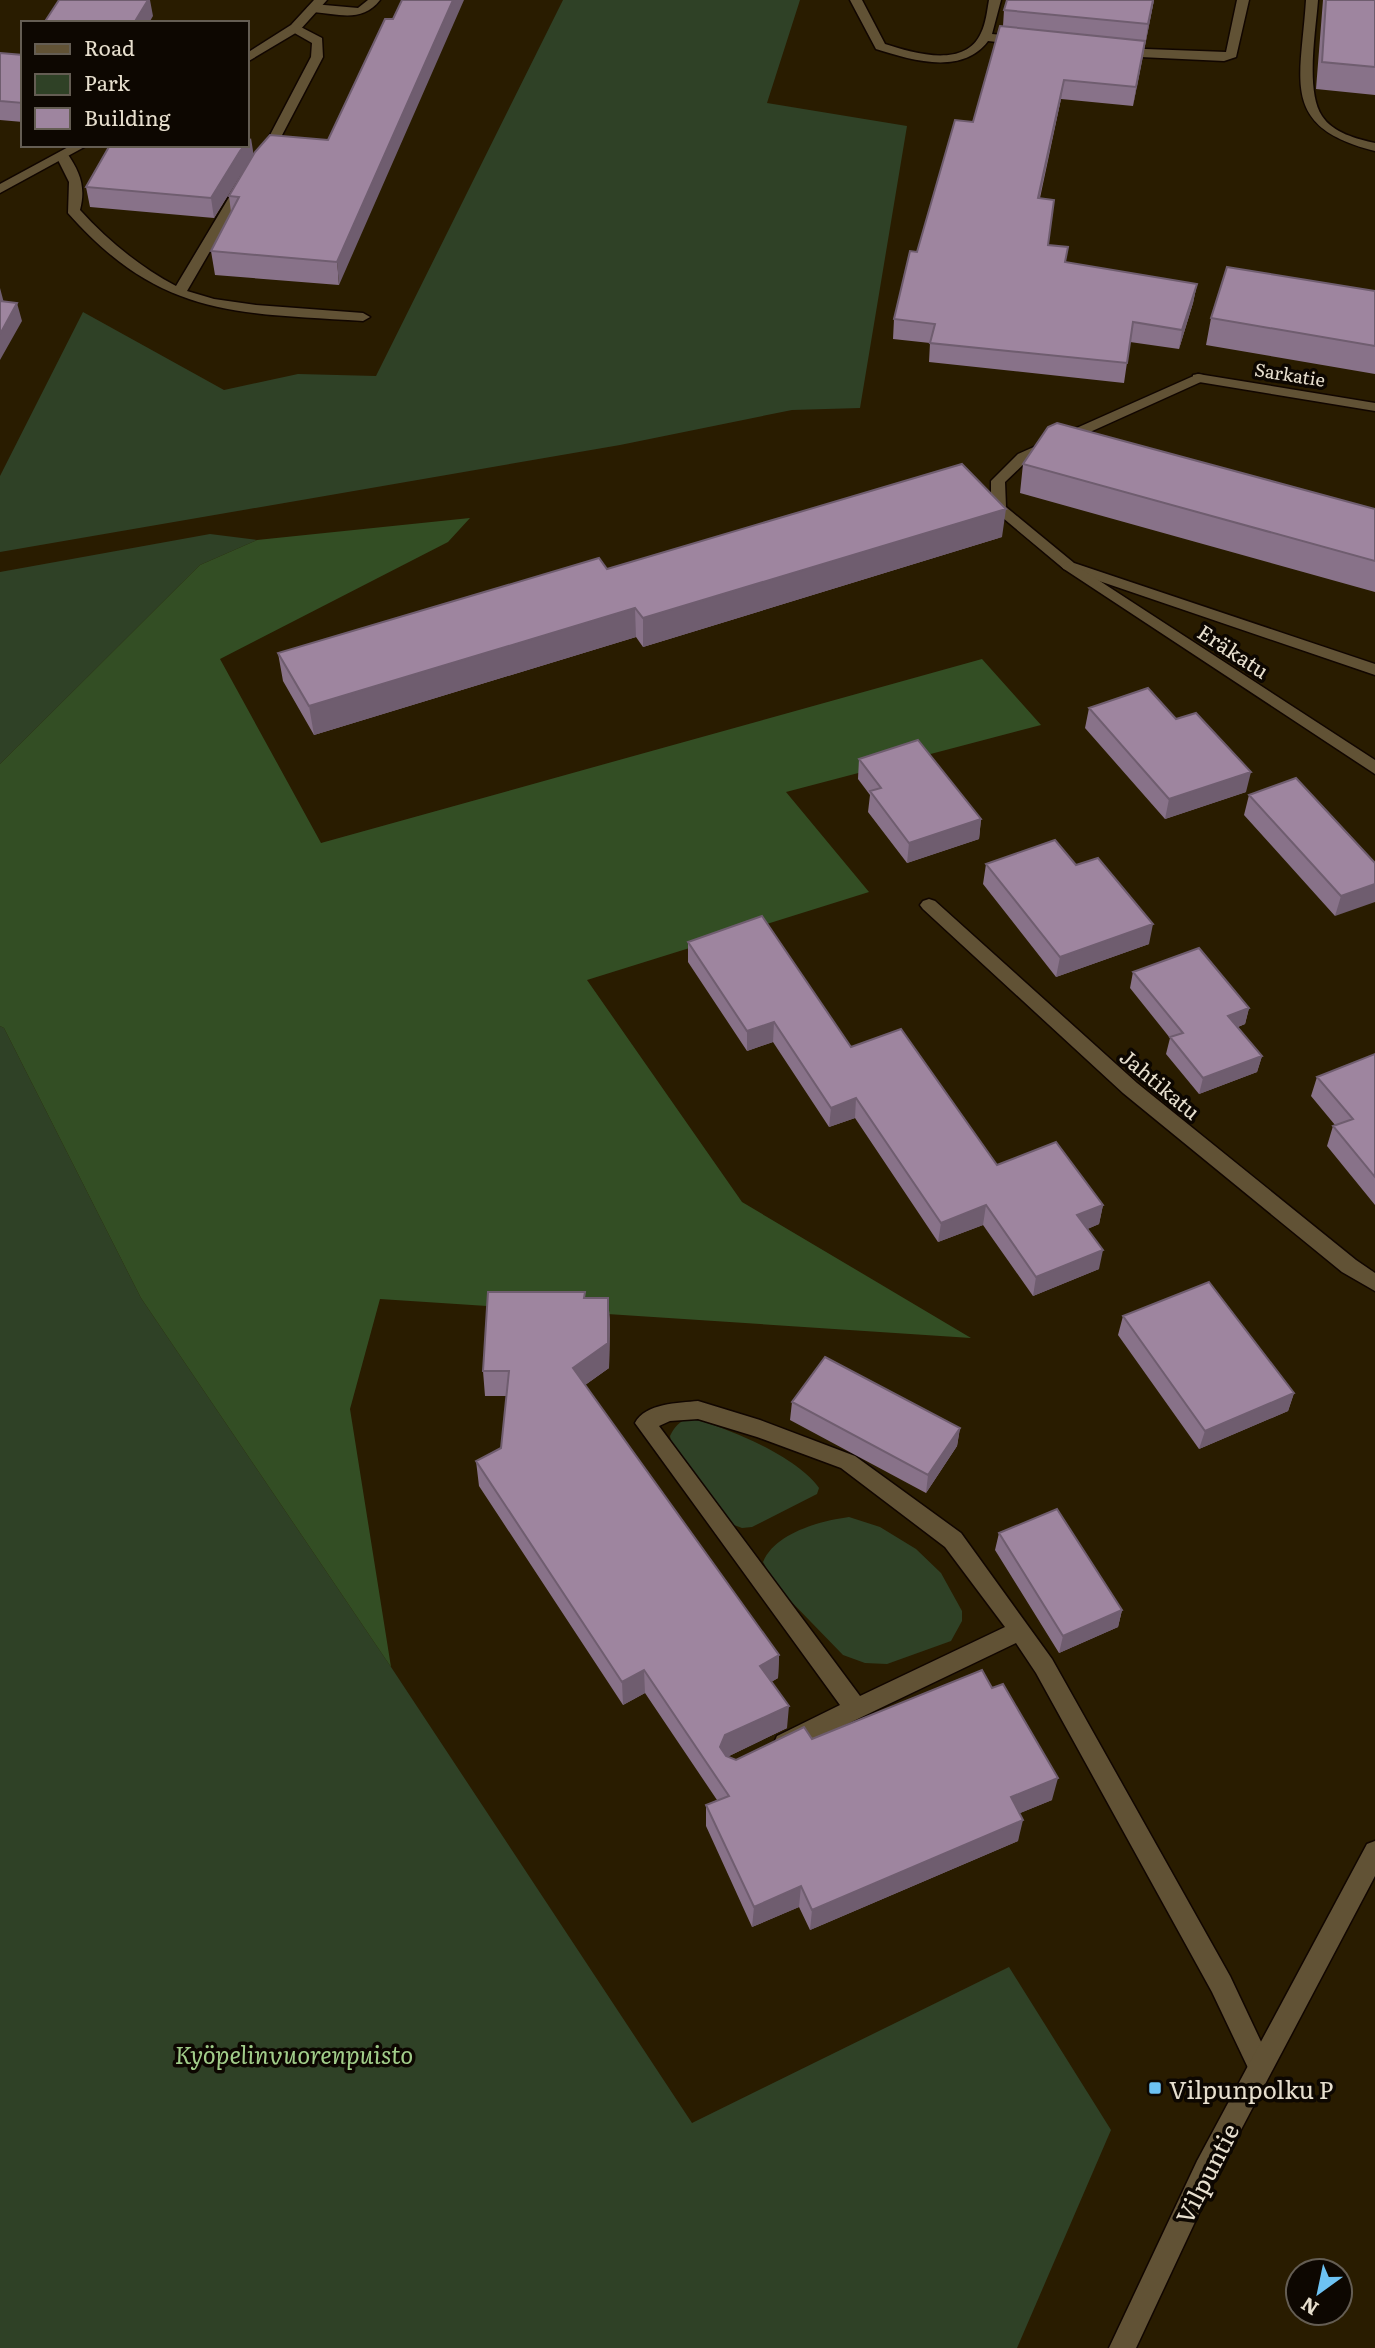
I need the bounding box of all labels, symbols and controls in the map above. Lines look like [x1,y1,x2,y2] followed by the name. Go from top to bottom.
[21,21,248,147] legend
[84,31,135,62] text: Road
[84,66,130,97] text: Park
[84,101,171,132] text: Building
[1253,355,1327,393] street label: Sarkatie
[1192,615,1276,685] street label: Eräkatu
[1114,1040,1208,1126] street label: Jahtikatu
[175,2036,413,2071] park label: Kyöpelinvuorenpuisto
[1169,2071,1333,2106] place label: Vilpunpolku P
[1147,2080,1163,2096] marker: Vilpunpolku P
[1166,2117,1246,2229] street label: Vilpuntie
[1284,2257,1354,2327] north arrow
[1295,2291,1324,2323] text: N

